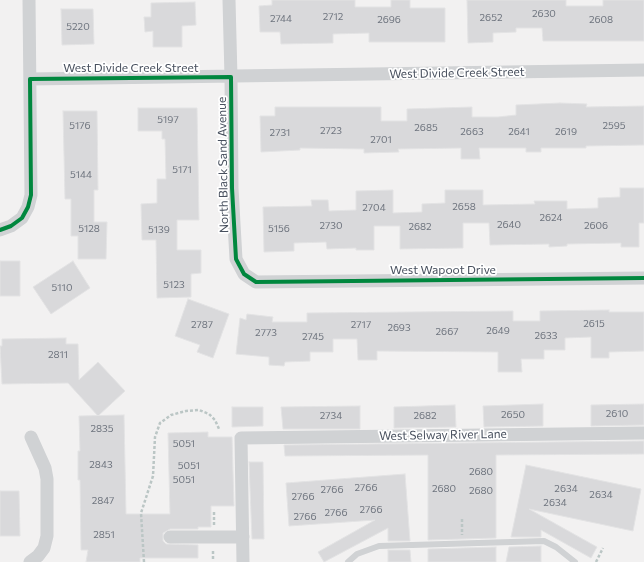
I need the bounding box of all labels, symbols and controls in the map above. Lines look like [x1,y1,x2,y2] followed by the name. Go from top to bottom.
[532,8,556,20] house number: 2630
[323,11,343,23] house number: 2712
[480,12,502,24] house number: 2652
[270,13,292,25] house number: 2744
[377,14,401,26] house number: 2696
[589,14,613,26] house number: 2608
[66,21,90,33] house number: 5220
[63,61,199,75] street label: West Divide Creek Street
[389,65,525,81] street label: West Divide Creek Street
[215,97,231,233] street label: North Black Sand Avenue
[157,114,179,126] house number: 5197
[69,120,91,132] house number: 5176
[602,120,626,132] house number: 2595
[414,122,438,134] house number: 2685
[320,125,342,137] house number: 2723
[460,126,484,138] house number: 2663
[508,126,530,138] house number: 2641
[555,126,577,138] house number: 2619
[270,127,290,139] house number: 2731
[370,134,392,146] house number: 2701
[172,164,192,176] house number: 5171
[70,169,92,181] house number: 5144
[452,201,476,213] house number: 2658
[362,202,386,214] house number: 2704
[540,212,562,224] house number: 2624
[497,219,521,231] house number: 2640
[319,220,343,232] house number: 2730
[584,220,608,232] house number: 2606
[408,221,432,233] house number: 2682
[78,223,100,235] house number: 5128
[268,223,290,235] house number: 5156
[148,224,170,236] house number: 5139
[390,263,496,277] street label: West Wapoot Drive
[163,279,185,291] house number: 5123
[52,282,72,294] house number: 5110
[583,318,605,330] house number: 2615
[191,319,213,331] house number: 2787
[351,319,371,331] house number: 2717
[387,322,411,334] house number: 2693
[486,325,510,337] house number: 2649
[436,326,458,338] house number: 2667
[255,327,277,339] house number: 2773
[535,330,557,342] house number: 2633
[302,331,324,343] house number: 2745
[48,349,68,361] house number: 2811
[606,408,628,420] house number: 2610
[501,409,525,421] house number: 2650
[320,410,342,422] house number: 2734
[413,410,437,422] house number: 2682
[90,423,114,435] house number: 2835
[379,427,507,443] street label: West Selway River Lane
[173,438,195,450] house number: 5051
[89,459,113,471] house number: 2843
[178,460,200,472] house number: 5051
[469,466,493,478] house number: 2680
[173,474,195,486] house number: 5051
[355,482,377,494] house number: 2766
[432,483,456,495] house number: 2680
[554,483,578,495] house number: 2634
[321,484,343,496] house number: 2766
[469,485,493,497] house number: 2680
[589,489,613,501] house number: 2634
[292,491,314,503] house number: 2766
[92,495,114,507] house number: 2847
[543,497,567,509] house number: 2634
[360,504,382,516] house number: 2766
[325,507,347,519] house number: 2766
[294,511,316,523] house number: 2766
[93,529,115,541] house number: 2851

